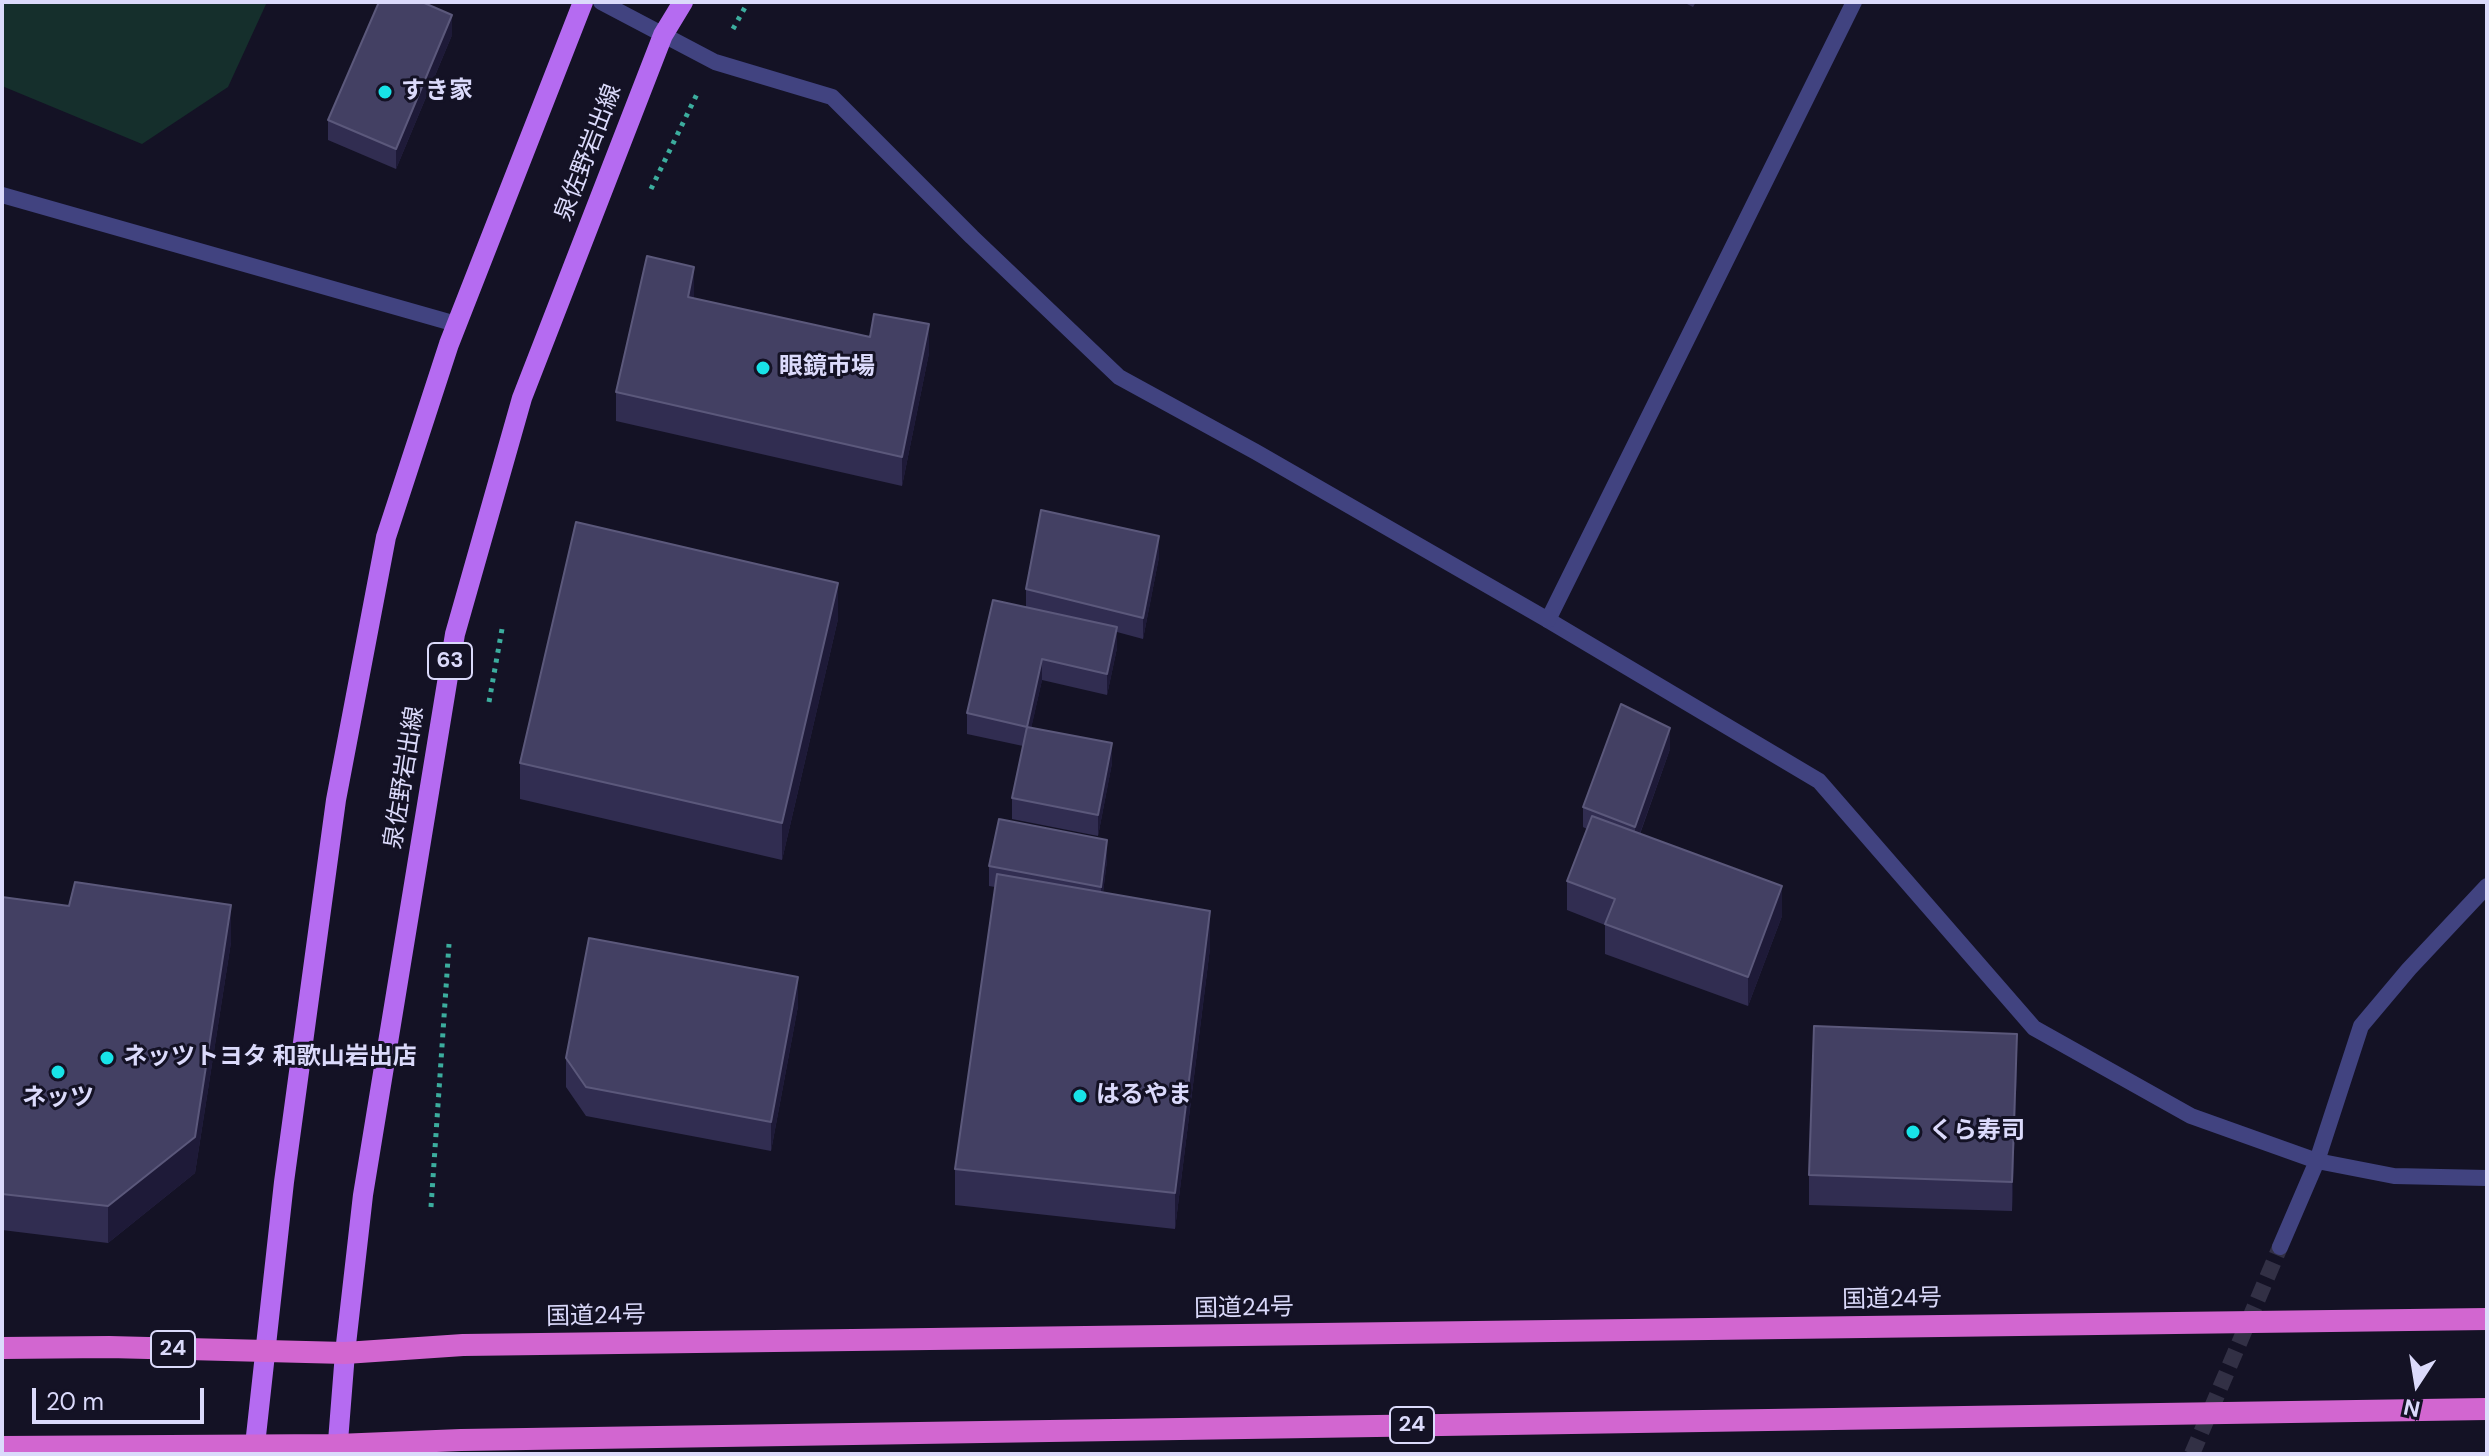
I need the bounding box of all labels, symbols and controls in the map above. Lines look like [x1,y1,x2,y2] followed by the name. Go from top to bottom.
[401,78,473,106] place label: すき家
[550,81,628,225] street label: 泉佐野岩出線
[376,83,394,101] marker: すき家
[779,354,875,382] place label: 眼鏡市場
[754,359,772,377] marker: 眼鏡市場
[428,643,472,679] road number: 63
[380,705,430,851] street label: 泉佐野岩出線
[123,1044,417,1072] place label: ネッツトヨタ 和歌山岩出店
[98,1049,116,1067] marker: ネッツトヨタ 和歌山岩出店
[49,1063,67,1081] marker: ネッツ
[1096,1082,1192,1110] place label: はるやま
[22,1085,94,1113] place label: ネッツ
[1071,1087,1089,1105] marker: はるやま
[1929,1118,2025,1146] place label: くら寿司
[1904,1123,1922,1141] marker: くら寿司
[1842,1285,1942,1315] street label: 国道24号
[1194,1294,1294,1324] street label: 国道24号
[546,1302,646,1332] street label: 国道24号
[151,1331,195,1367] road number: 24
[2377,1344,2457,1424] north arrow
[36,1372,208,1422] scale bar
[46,1386,104,1417] text: 20 m
[2401,1392,2423,1424] text: N
[1390,1407,1434,1443] road number: 24

